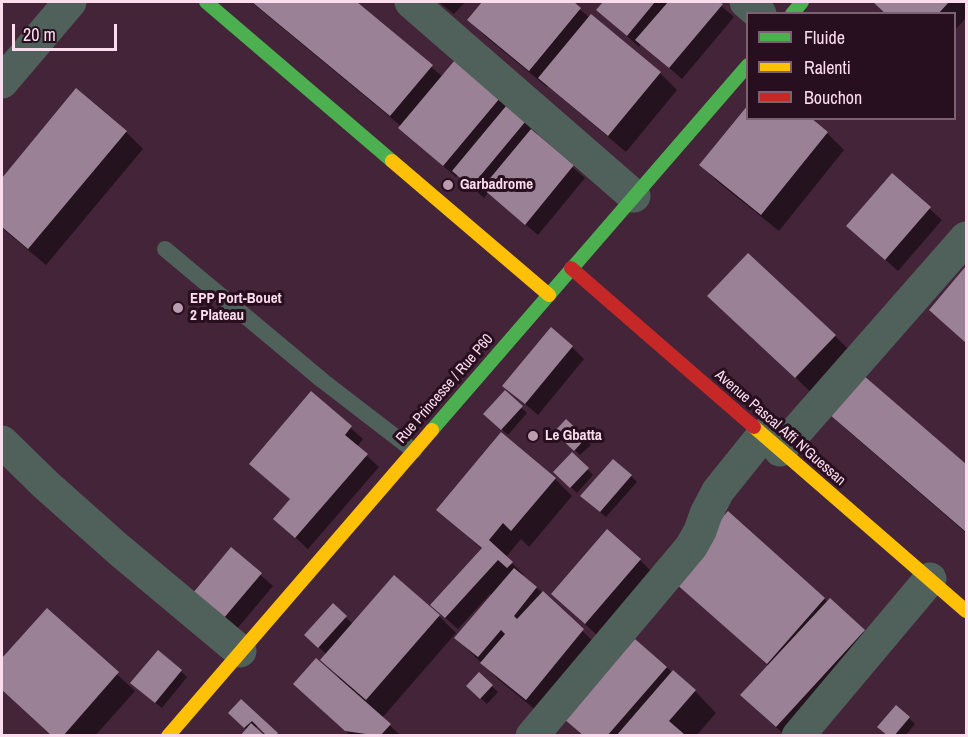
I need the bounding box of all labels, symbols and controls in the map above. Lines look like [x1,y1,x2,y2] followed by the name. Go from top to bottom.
[15,12,120,50] scale bar
[746,12,956,120] legend
[23,22,56,47] text: 20 m
[804,25,845,50] text: Fluide
[804,55,851,80] text: Ralenti
[804,85,862,110] text: Bouchon
[460,176,533,194] place label: Garbadrome
[441,178,455,192] marker: Garbadrome
[190,290,282,325] place label: EPP Port-Bouet 2 Plateau
[171,301,185,315] marker: EPP Port-Bouet 2 Plateau
[393,331,497,447] street label: Rue Princesse / Rue P60
[711,366,849,490] street label: Avenue Pascal Affi N'Guessan
[545,427,602,445] place label: Le Gbatta
[526,429,540,443] marker: Le Gbatta

